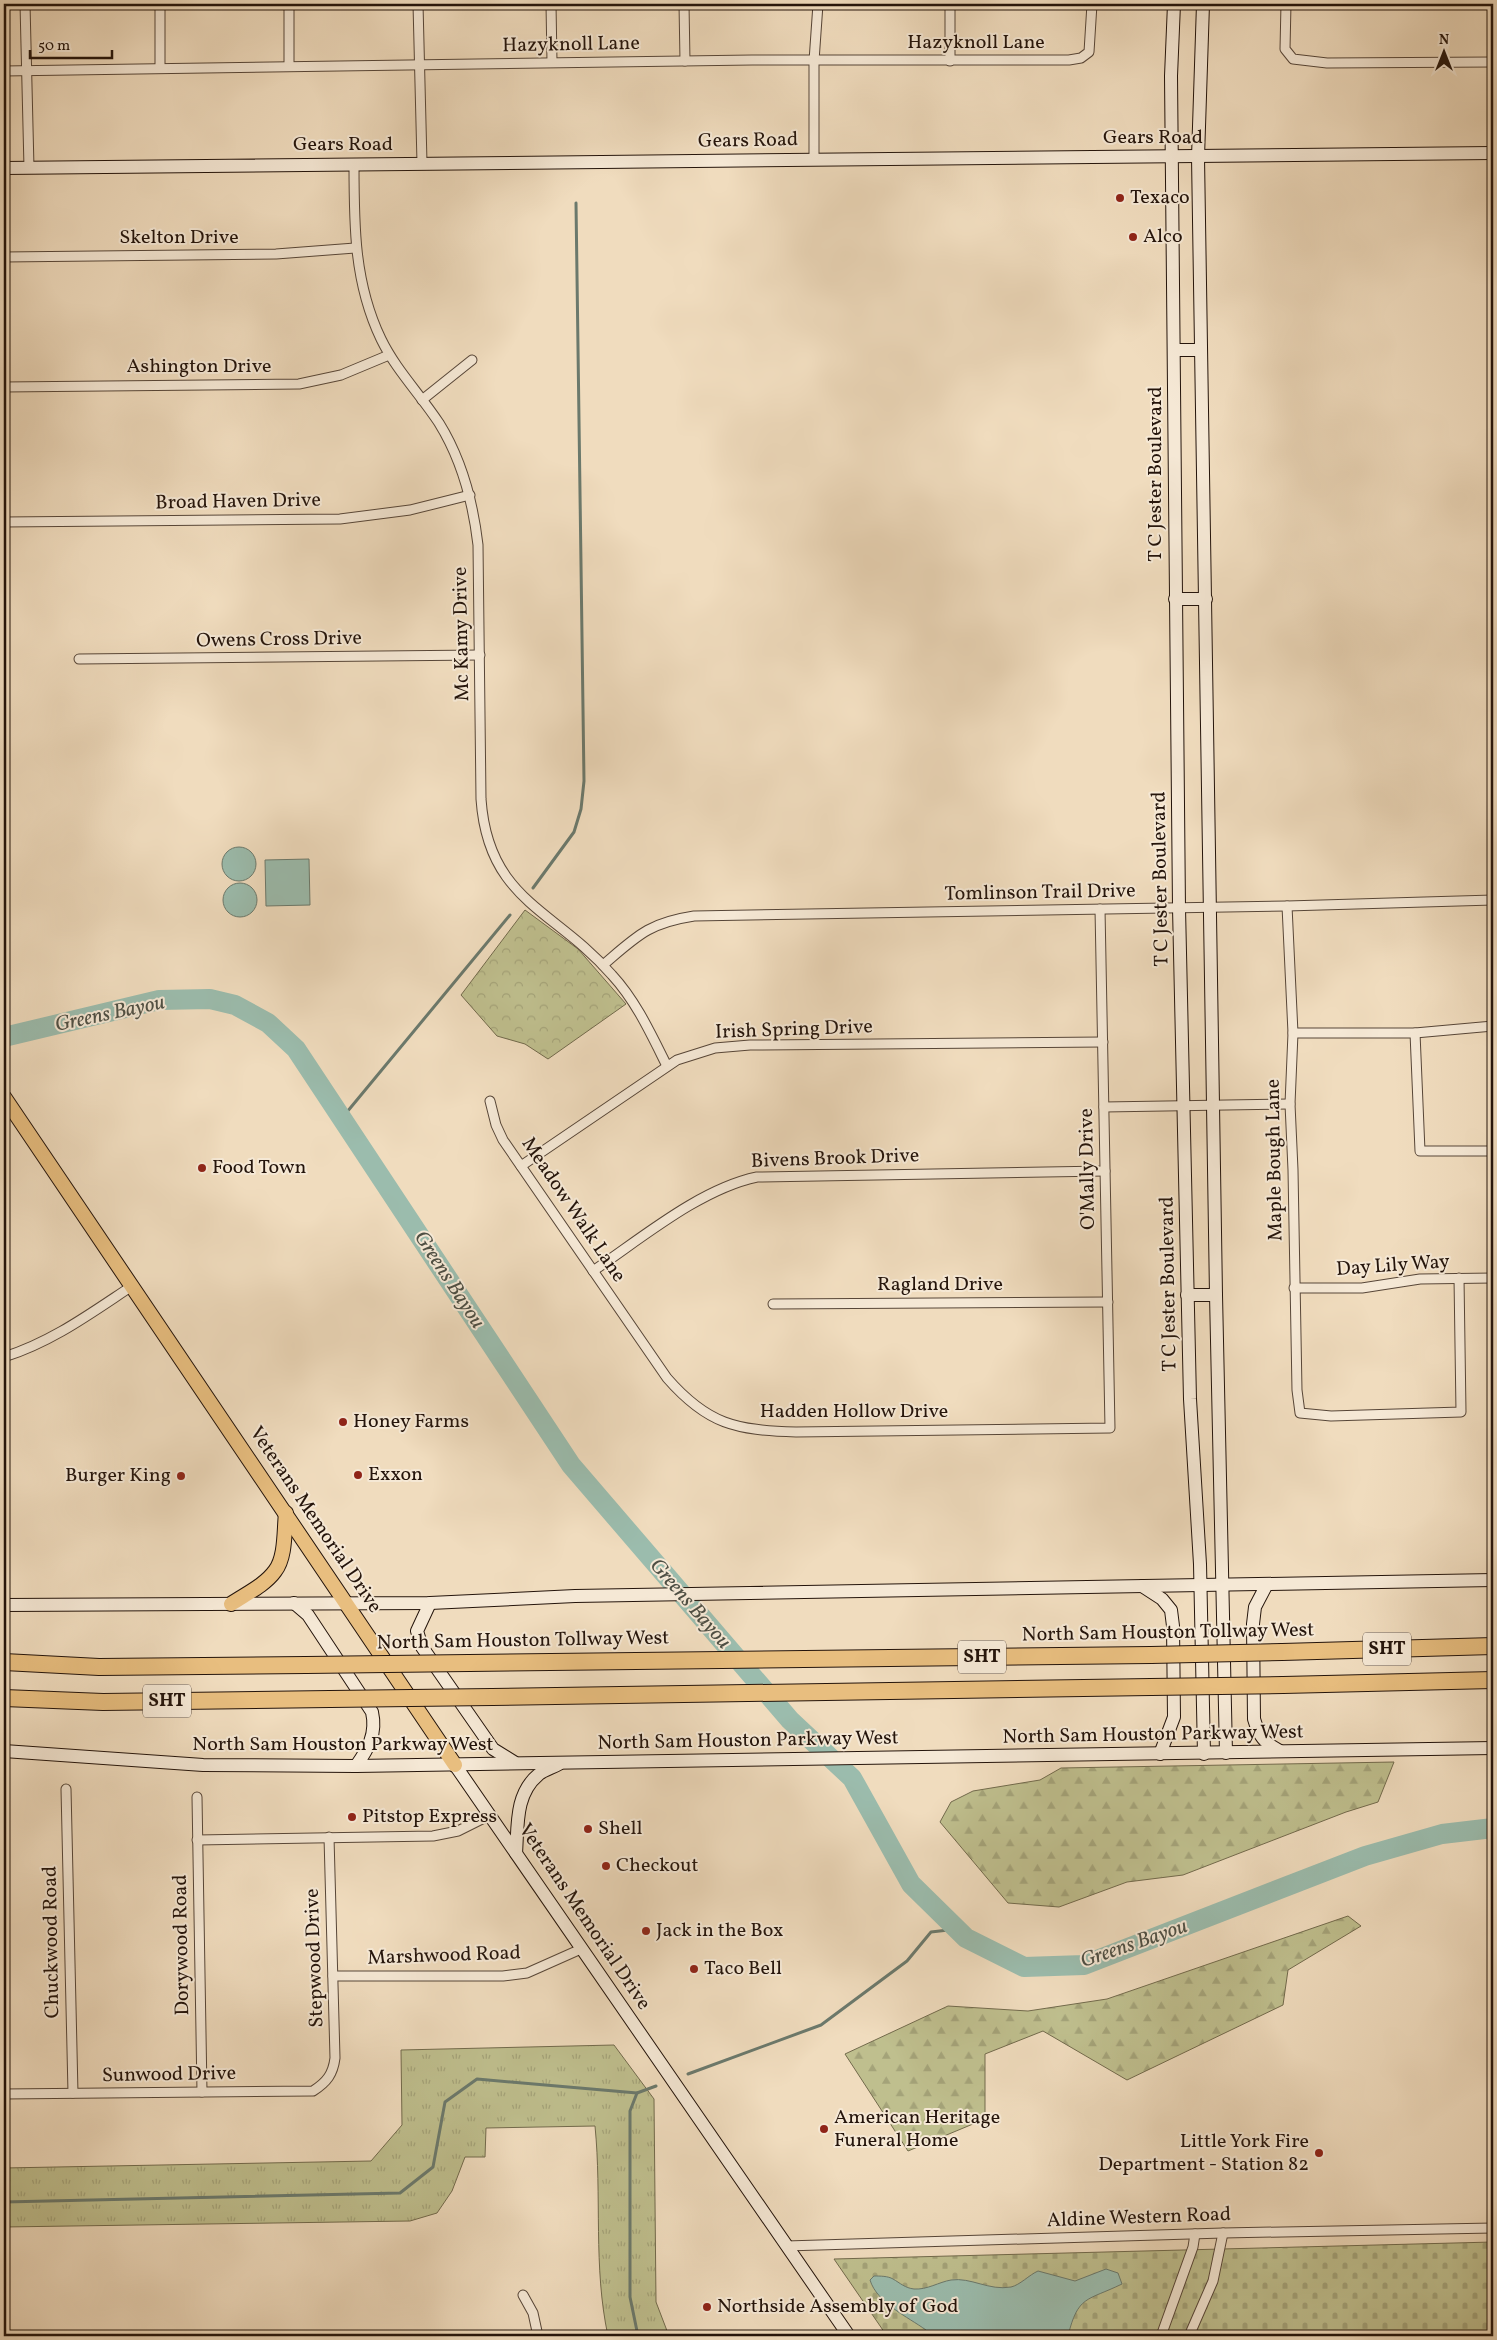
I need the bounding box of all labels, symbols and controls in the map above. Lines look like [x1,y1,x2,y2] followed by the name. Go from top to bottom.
[30,28,112,60] scale bar
[1420,28,1470,78] north arrow
[907,29,1045,57] street label: Hazyknoll Lane
[502,30,640,60] street label: Hazyknoll Lane
[1439,31,1449,50] text: N
[38,36,70,57] text: 50 m
[1103,124,1203,152] street label: Gears Road
[698,126,798,156] street label: Gears Road
[293,131,393,159] street label: Gears Road
[1130,184,1190,212] place label: Texaco
[1114,192,1126,204] marker: Texaco
[1143,223,1183,251] place label: Alco
[119,224,239,252] street label: Skelton Drive
[1127,231,1139,243] marker: Alco
[127,353,271,381] street label: Ashington Drive
[1142,386,1170,562] street label: T C Jester Boulevard
[155,487,321,517] street label: Broad Haven Drive
[447,566,477,702] street label: Mc Kamy Drive
[196,625,362,655] street label: Owens Cross Drive
[1145,791,1177,967] street label: T C Jester Boulevard
[944,877,1136,909] street label: Tomlinson Trail Drive
[52,988,168,1040] water label: Greens Bayou
[715,1013,873,1047] street label: Irish Spring Drive
[1260,1079,1290,1241] street label: Maple Bough Lane
[1073,1108,1103,1230] street label: O'Mally Drive
[514,1132,632,1288] street label: Meadow Walk Lane
[750,1142,920,1176] street label: Bivens Brook Drive
[212,1154,306,1182] place label: Food Town
[196,1162,208,1174] marker: Food Town
[1153,1196,1185,1372] street label: T C Jester Boulevard
[406,1225,492,1335] water label: Greens Bayou
[1335,1248,1451,1284] street label: Day Lily Way
[877,1271,1003,1299] street label: Ragland Drive
[760,1398,948,1426] street label: Hadden Hollow Drive
[353,1408,469,1436] place label: Honey Farms
[337,1416,349,1428] marker: Honey Farms
[242,1421,388,1619] street label: Veterans Memorial Drive
[368,1461,423,1489] place label: Exxon
[65,1462,171,1490] place label: Burger King
[352,1469,364,1481] marker: Exxon
[175,1470,187,1482] marker: Burger King
[642,1552,738,1656] water label: Greens Bayou
[1022,1616,1314,1650] street label: North Sam Houston Tollway West
[377,1624,669,1658] street label: North Sam Houston Tollway West
[1363,1632,1411,1666] road number: SHT
[958,1640,1006,1674] road number: SHT
[143,1684,191,1718] road number: SHT
[1002,1718,1304,1752] street label: North Sam Houston Parkway West
[597,1724,899,1758] street label: North Sam Houston Parkway West
[192,1731,494,1759] street label: North Sam Houston Parkway West
[362,1803,497,1831] place label: Pitstop Express
[346,1811,358,1823] marker: Pitstop Express
[598,1815,642,1843] place label: Shell
[511,1818,657,2016] street label: Veterans Memorial Drive
[582,1823,594,1835] marker: Shell
[616,1852,698,1880] place label: Checkout
[600,1860,612,1872] marker: Checkout
[37,1865,67,2019] street label: Chuckwood Road
[167,1874,197,2016] street label: Dorywood Road
[299,1888,331,2028] street label: Stepwood Drive
[1077,1912,1191,1976] water label: Greens Bayou
[656,1917,783,1945] place label: Jack in the Box
[640,1925,652,1937] marker: Jack in the Box
[367,1939,521,1973] street label: Marshwood Road
[704,1955,782,1983] place label: Taco Bell
[688,1963,700,1975] marker: Taco Bell
[102,2060,236,2090] street label: Sunwood Drive
[834,2104,1000,2155] place label: American Heritage Funeral Home
[818,2123,830,2135] marker: American Heritage Funeral Home
[1098,2128,1309,2179] place label: Little York Fire Department - Station 82
[1313,2147,1325,2159] marker: Little York Fire Department - Station 82
[1046,2201,1232,2235] street label: Aldine Western Road
[717,2293,958,2321] place label: Northside Assembly of God
[701,2301,713,2313] marker: Northside Assembly of God

